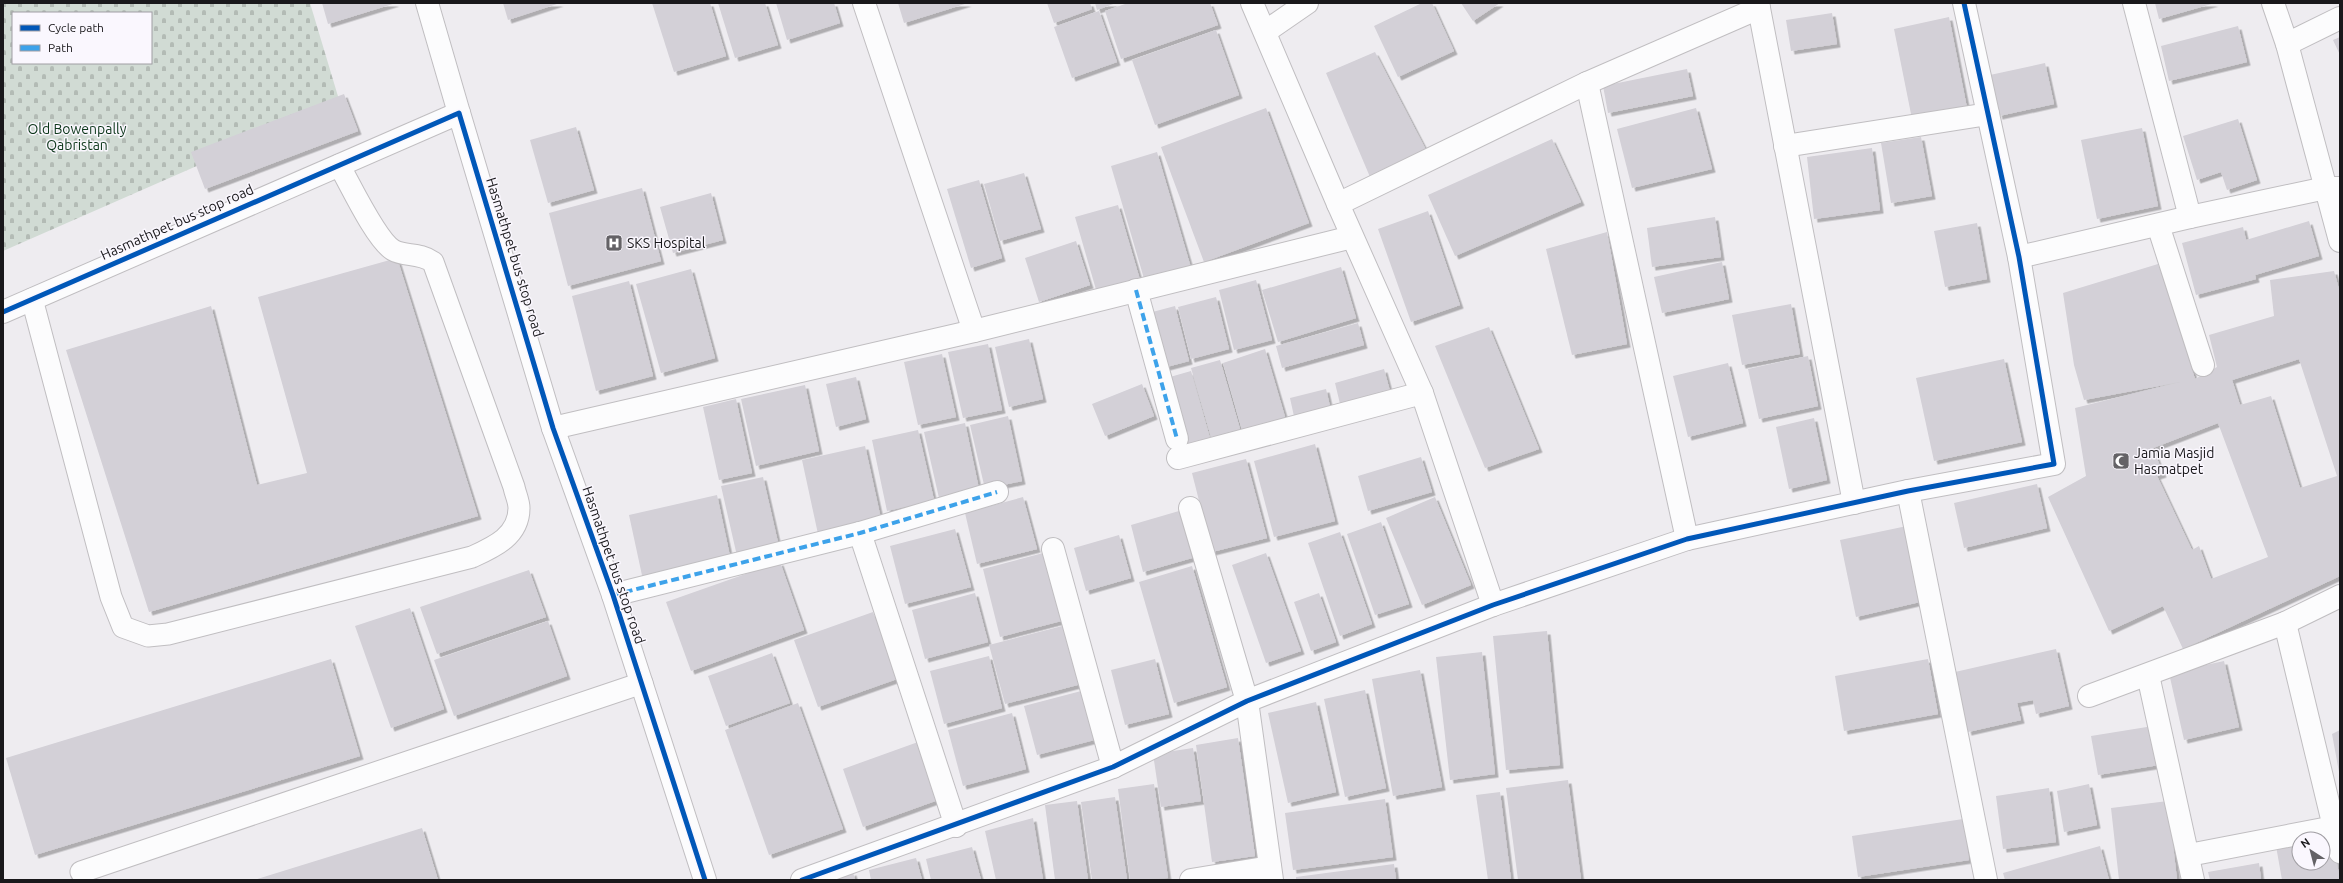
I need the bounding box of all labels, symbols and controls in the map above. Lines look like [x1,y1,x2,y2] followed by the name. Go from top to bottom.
[12,12,152,64] legend
[48,21,104,34] text: Cycle path
[48,41,73,54] text: Path
[27,121,127,153] park label: Old Bowenpally Qabristan
[483,175,547,339] street label: Hasmathpet bus stop road
[98,181,256,263] street label: Hasmathpet bus stop road
[604,233,624,253] hospital icon: SKS Hospital
[627,235,706,251] place label: SKS Hospital
[2134,445,2214,477] place label: Jamia Masjid Hasmatpet
[2111,451,2131,471] mosque icon: Jamia Masjid Hasmatpet
[579,484,649,646] street label: Hasmathpet bus stop road
[2291,831,2331,871] north arrow
[2298,836,2312,850] text: N

